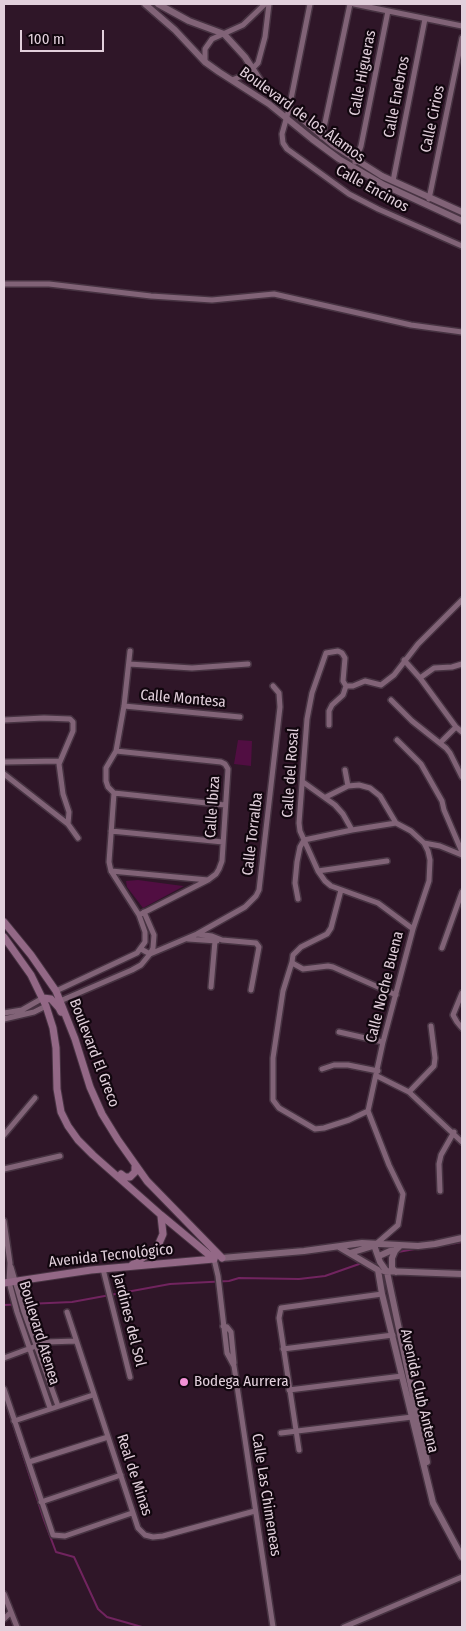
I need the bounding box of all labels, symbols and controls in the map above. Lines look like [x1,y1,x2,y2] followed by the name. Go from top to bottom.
[22,20,106,52] scale bar
[346,29,380,117] street label: Calle Higueras
[28,30,65,48] text: 100 m
[380,55,414,139] street label: Calle Enebros
[236,63,368,167] street label: Boulevard de los Álamos
[417,84,449,154] street label: Calle Cirios
[332,162,412,216] street label: Calle Encinos
[140,686,226,712] street label: Calle Montesa
[279,728,303,818] street label: Calle del Rosal
[202,775,224,839] street label: Calle Ibiza
[239,791,267,877] street label: Calle Torralba
[362,929,408,1045] street label: Calle Noche Buena
[65,996,123,1110] street label: Boulevard El Greco
[48,1241,174,1271] street label: Avenida Tecnológico
[109,1271,149,1369] street label: Jardines del Sol
[15,1279,63,1387] street label: Boulevard Atenea
[396,1327,442,1455] street label: Avenida Club Antena
[194,1373,288,1391] place label: Bodega Aurrera
[178,1376,190,1388] marker: Bodega Aurrera
[112,1432,156,1518] street label: Real de Minas
[247,1432,285,1558] street label: Calle Las Chimeneas

